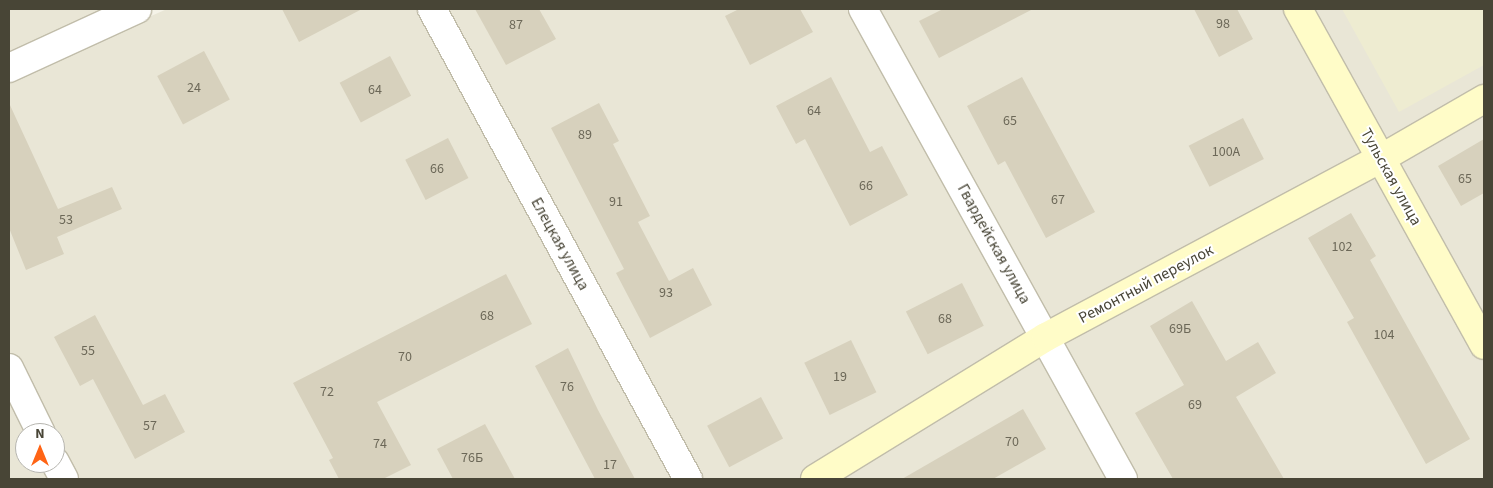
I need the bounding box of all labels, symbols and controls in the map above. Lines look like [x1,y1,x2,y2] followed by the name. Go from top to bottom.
[1216,16,1230,32] house number: 98
[509,17,523,33] house number: 87
[187,80,201,96] house number: 24
[368,82,382,98] house number: 64
[807,103,821,119] house number: 64
[1003,113,1017,129] house number: 65
[1356,125,1426,229] street label: Тульская улица
[578,127,592,143] house number: 89
[1212,144,1240,160] house number: 100А
[430,161,444,177] house number: 66
[1458,171,1472,187] house number: 65
[859,178,873,194] house number: 66
[953,181,1035,307] street label: Гвардейская улица
[1051,192,1065,208] house number: 67
[527,194,593,294] street label: Елецкая улица
[609,194,623,210] house number: 91
[59,212,73,228] house number: 53
[1332,239,1352,255] house number: 102
[1075,240,1217,328] street label: Ремонтный переулок
[659,285,673,301] house number: 93
[480,308,494,324] house number: 68
[938,311,952,327] house number: 68
[1169,321,1191,337] house number: 69Б
[1374,327,1394,343] house number: 104
[81,343,95,359] house number: 55
[398,349,412,365] house number: 70
[833,369,847,385] house number: 19
[560,379,574,395] house number: 76
[320,384,334,400] house number: 72
[1188,397,1202,413] house number: 69
[143,418,157,434] house number: 57
[15,423,65,473] north arrow
[35,424,45,444] text: N
[1005,434,1019,450] house number: 70
[373,436,387,452] house number: 74
[461,450,483,466] house number: 76Б
[603,457,617,473] house number: 17

